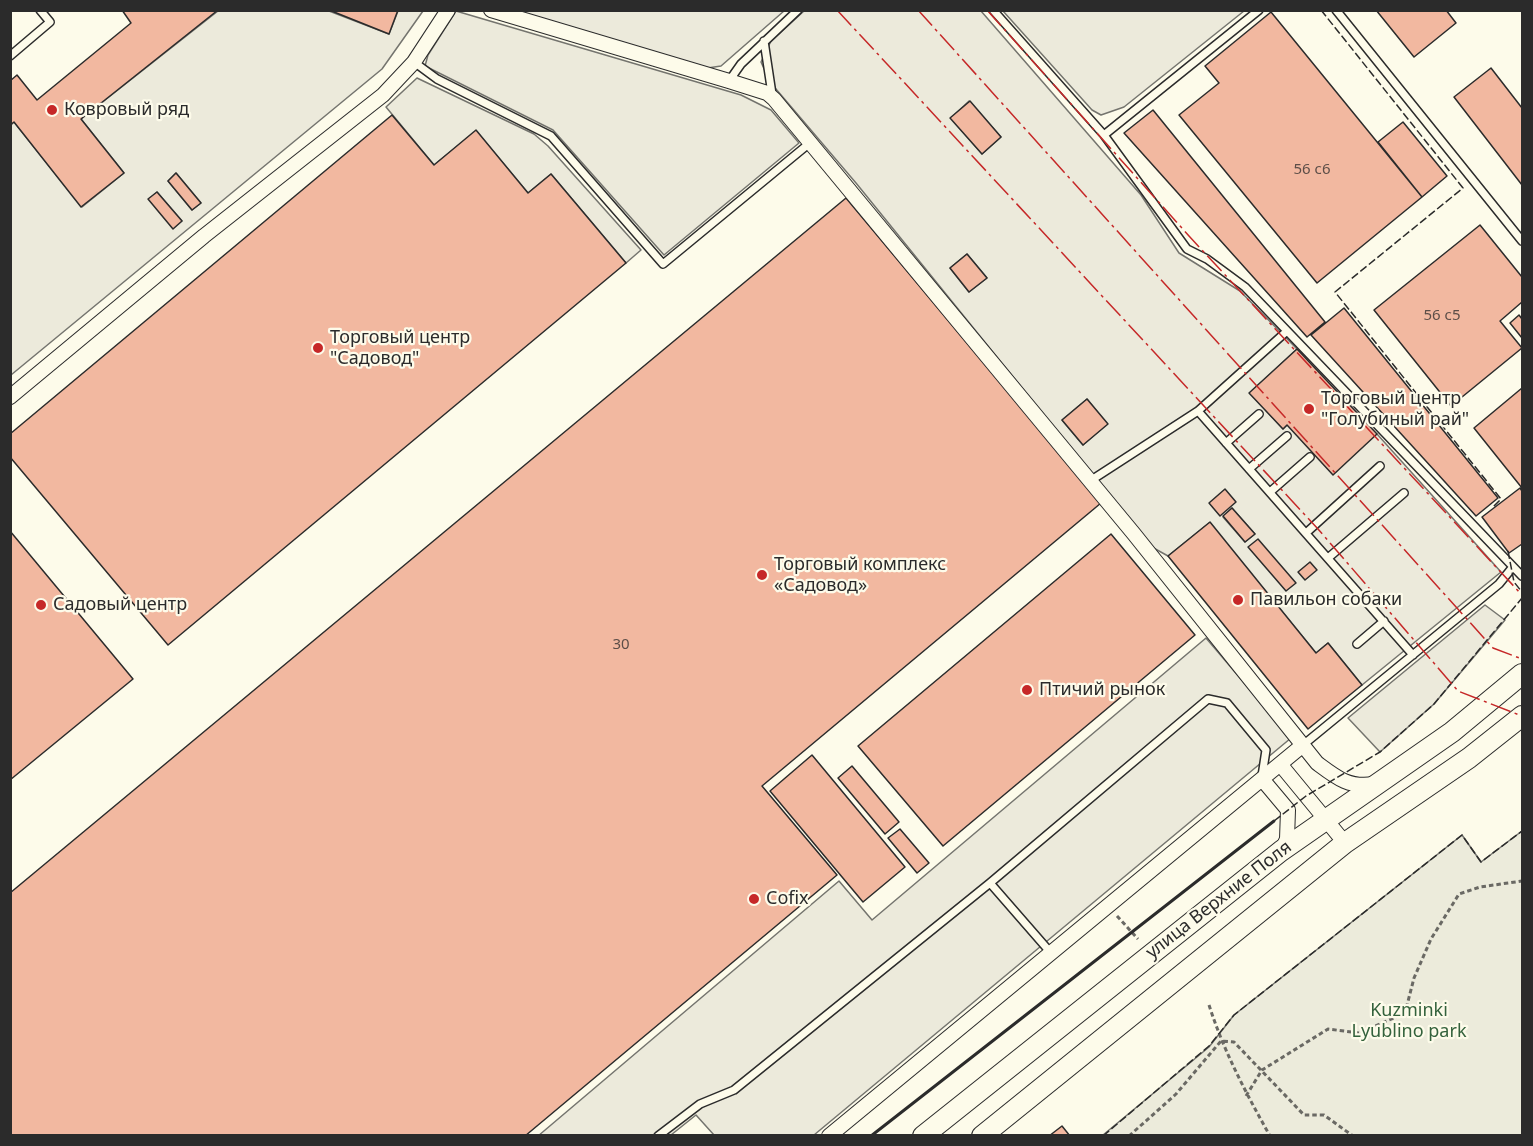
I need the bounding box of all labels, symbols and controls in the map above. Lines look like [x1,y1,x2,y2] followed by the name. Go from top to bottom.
[64,99,189,121] place label: Ковровый ряд
[45,103,59,117] marker: Ковровый ряд
[1293,161,1331,179] house number: 56 с6
[1423,307,1461,325] house number: 56 с5
[330,327,470,370] place label: Торговый центр "Садовод"
[311,341,325,355] marker: Торговый центр "Садовод"
[1321,388,1469,430] place label: Торговый центр "Голубиный рай"
[1302,402,1316,416] marker: Торговый центр "Голубиный рай"
[774,554,946,596] place label: Торговый комплекс «Садовод»
[755,568,769,582] marker: Торговый комплекс «Садовод»
[1250,589,1402,611] place label: Павильон собаки
[1231,593,1245,607] marker: Павильон собаки
[53,594,187,616] place label: Садовый центр
[34,598,48,612] marker: Садовый центр
[612,636,630,654] house number: 30
[1039,679,1165,701] place label: Птичий рынок
[1020,683,1034,697] marker: Птичий рынок
[1142,836,1296,964] street label: улица Верхние Поля
[766,888,809,910] place label: Cofix
[747,892,761,906] marker: Cofix
[1351,1000,1467,1042] park label: Kuzminki Lyublino park

